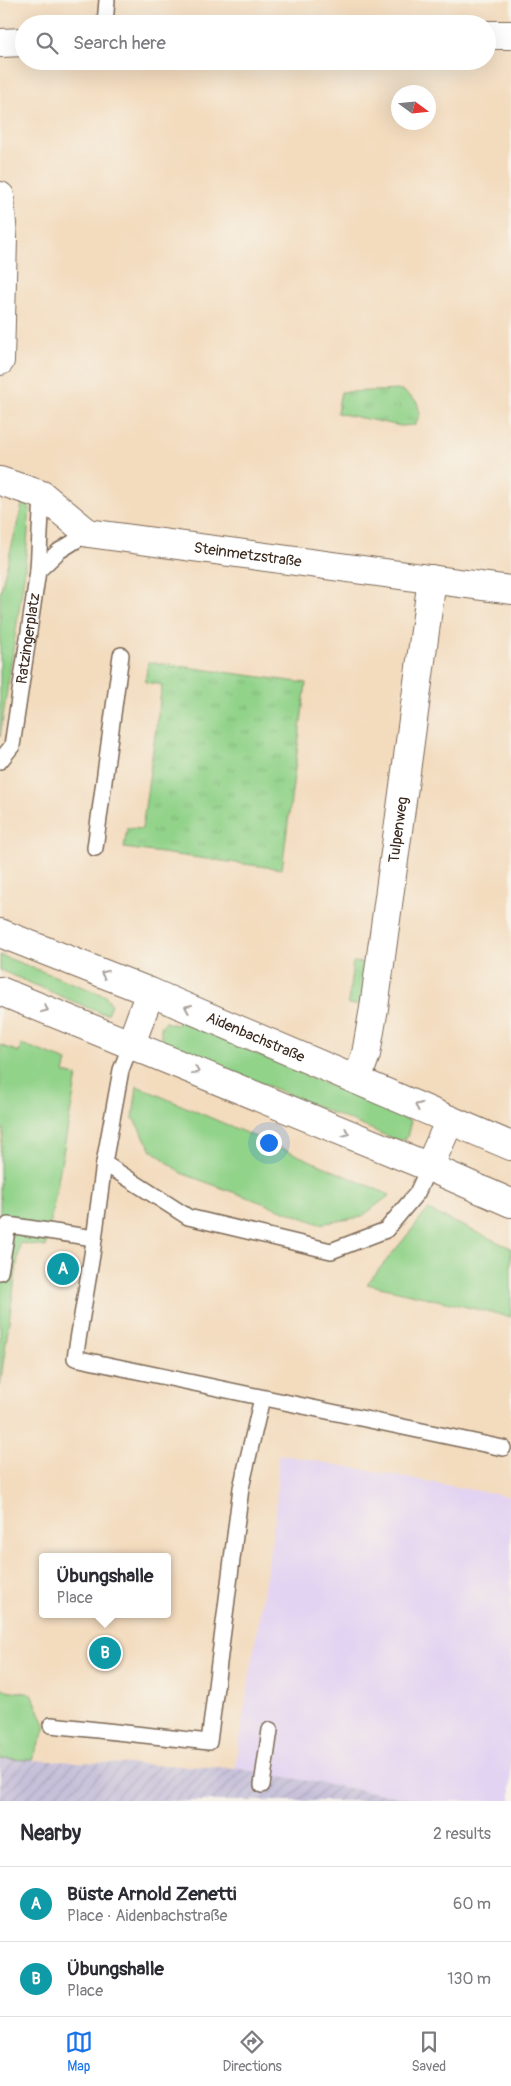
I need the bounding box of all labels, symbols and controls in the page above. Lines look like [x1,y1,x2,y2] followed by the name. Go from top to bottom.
[15,15,496,70] search box
[33,29,61,57] icon: search
[73,31,166,55] text: Search here
[391,85,436,130] north arrow
[192,538,303,572] street label: Steinmetzstraße
[12,592,45,685] street label: Ratzingerplatz
[385,796,412,864] street label: Tulpenweg
[101,970,109,980] one-way arrow
[40,1003,49,1014] one-way arrow
[184,1004,193,1014] one-way arrow
[203,1008,308,1067] street label: Aidenbachstraße
[191,1064,200,1075] one-way arrow
[414,1101,423,1112] one-way arrow
[341,1126,350,1137] one-way arrow
[256,1130,282,1156] your location
[47,1250,79,1288] pin: A
[39,1553,171,1618] popup
[57,1564,153,1588] text: Übungshalle
[57,1588,93,1608] text: Place
[89,1634,121,1672] pin: B
[20,1820,81,1847] text: Nearby
[433,1824,491,1844] text: 2 results
[67,1882,236,1906] text: Büste Arnold Zenetti
[31,1894,41,1914] text: A
[453,1894,491,1914] text: 60 m
[67,1906,227,1926] text: Place · Aidenbachstraße
[67,1957,164,1981] text: Übungshalle
[31,1969,41,1989] text: B
[447,1969,491,1989] text: 130 m
[67,1981,103,2001] text: Place
[65,2028,93,2075] tab: Map
[222,2028,282,2075] tab: Directions
[411,2028,446,2075] tab: Saved

